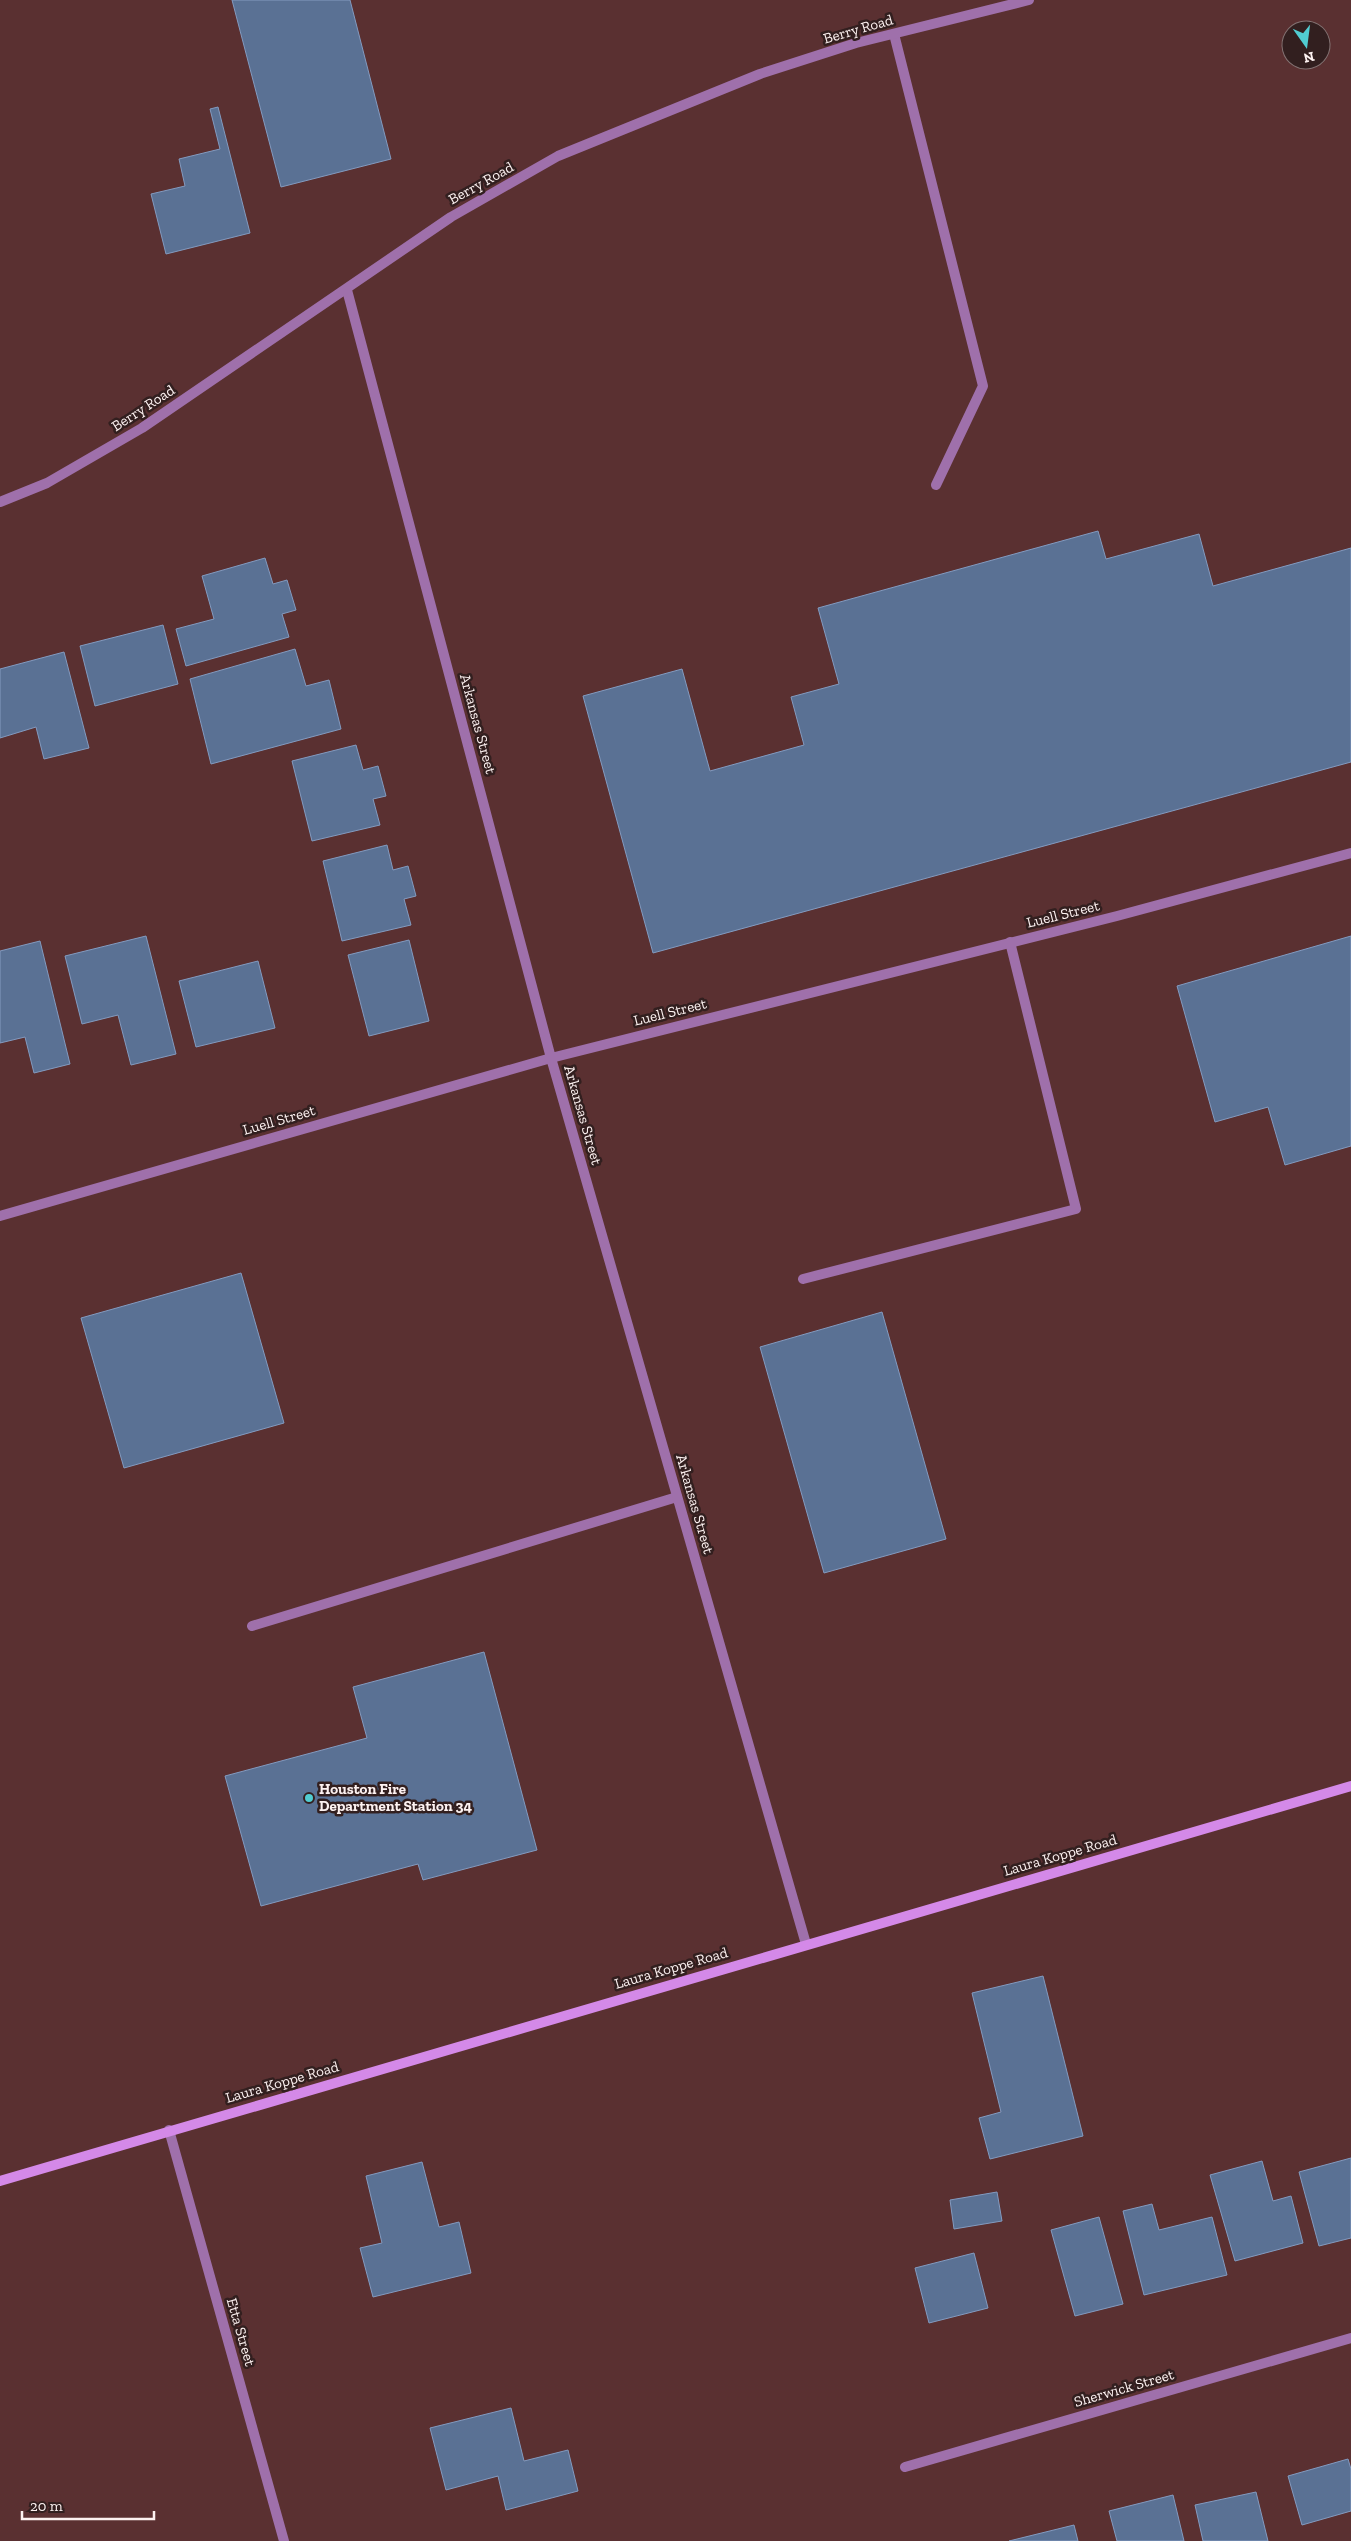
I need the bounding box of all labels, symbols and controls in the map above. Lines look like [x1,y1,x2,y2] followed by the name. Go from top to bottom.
[821,10,896,48] street label: Berry Road
[1281,20,1331,70] north arrow
[1301,48,1316,67] text: N
[445,157,517,208] street label: Berry Road
[108,381,179,435] street label: Berry Road
[456,672,500,776] street label: Arkansas Street
[1025,896,1102,932] street label: Luell Street
[632,994,709,1030] street label: Luell Street
[560,1063,606,1167] street label: Arkansas Street
[241,1101,318,1139] street label: Luell Street
[672,1452,718,1556] street label: Arkansas Street
[319,1780,472,1815] place label: Houston Fire Department Station 34
[303,1792,315,1804] marker: Houston Fire Department Station 34
[1001,1830,1119,1880] street label: Laura Koppe Road
[612,1943,730,1993] street label: Laura Koppe Road
[223,2057,341,2107] street label: Laura Koppe Road
[223,2296,259,2369] street label: Etta Street
[1072,2365,1176,2411] street label: Sherwick Street
[22,2488,155,2520] scale bar
[30,2497,63,2515] text: 20 m

